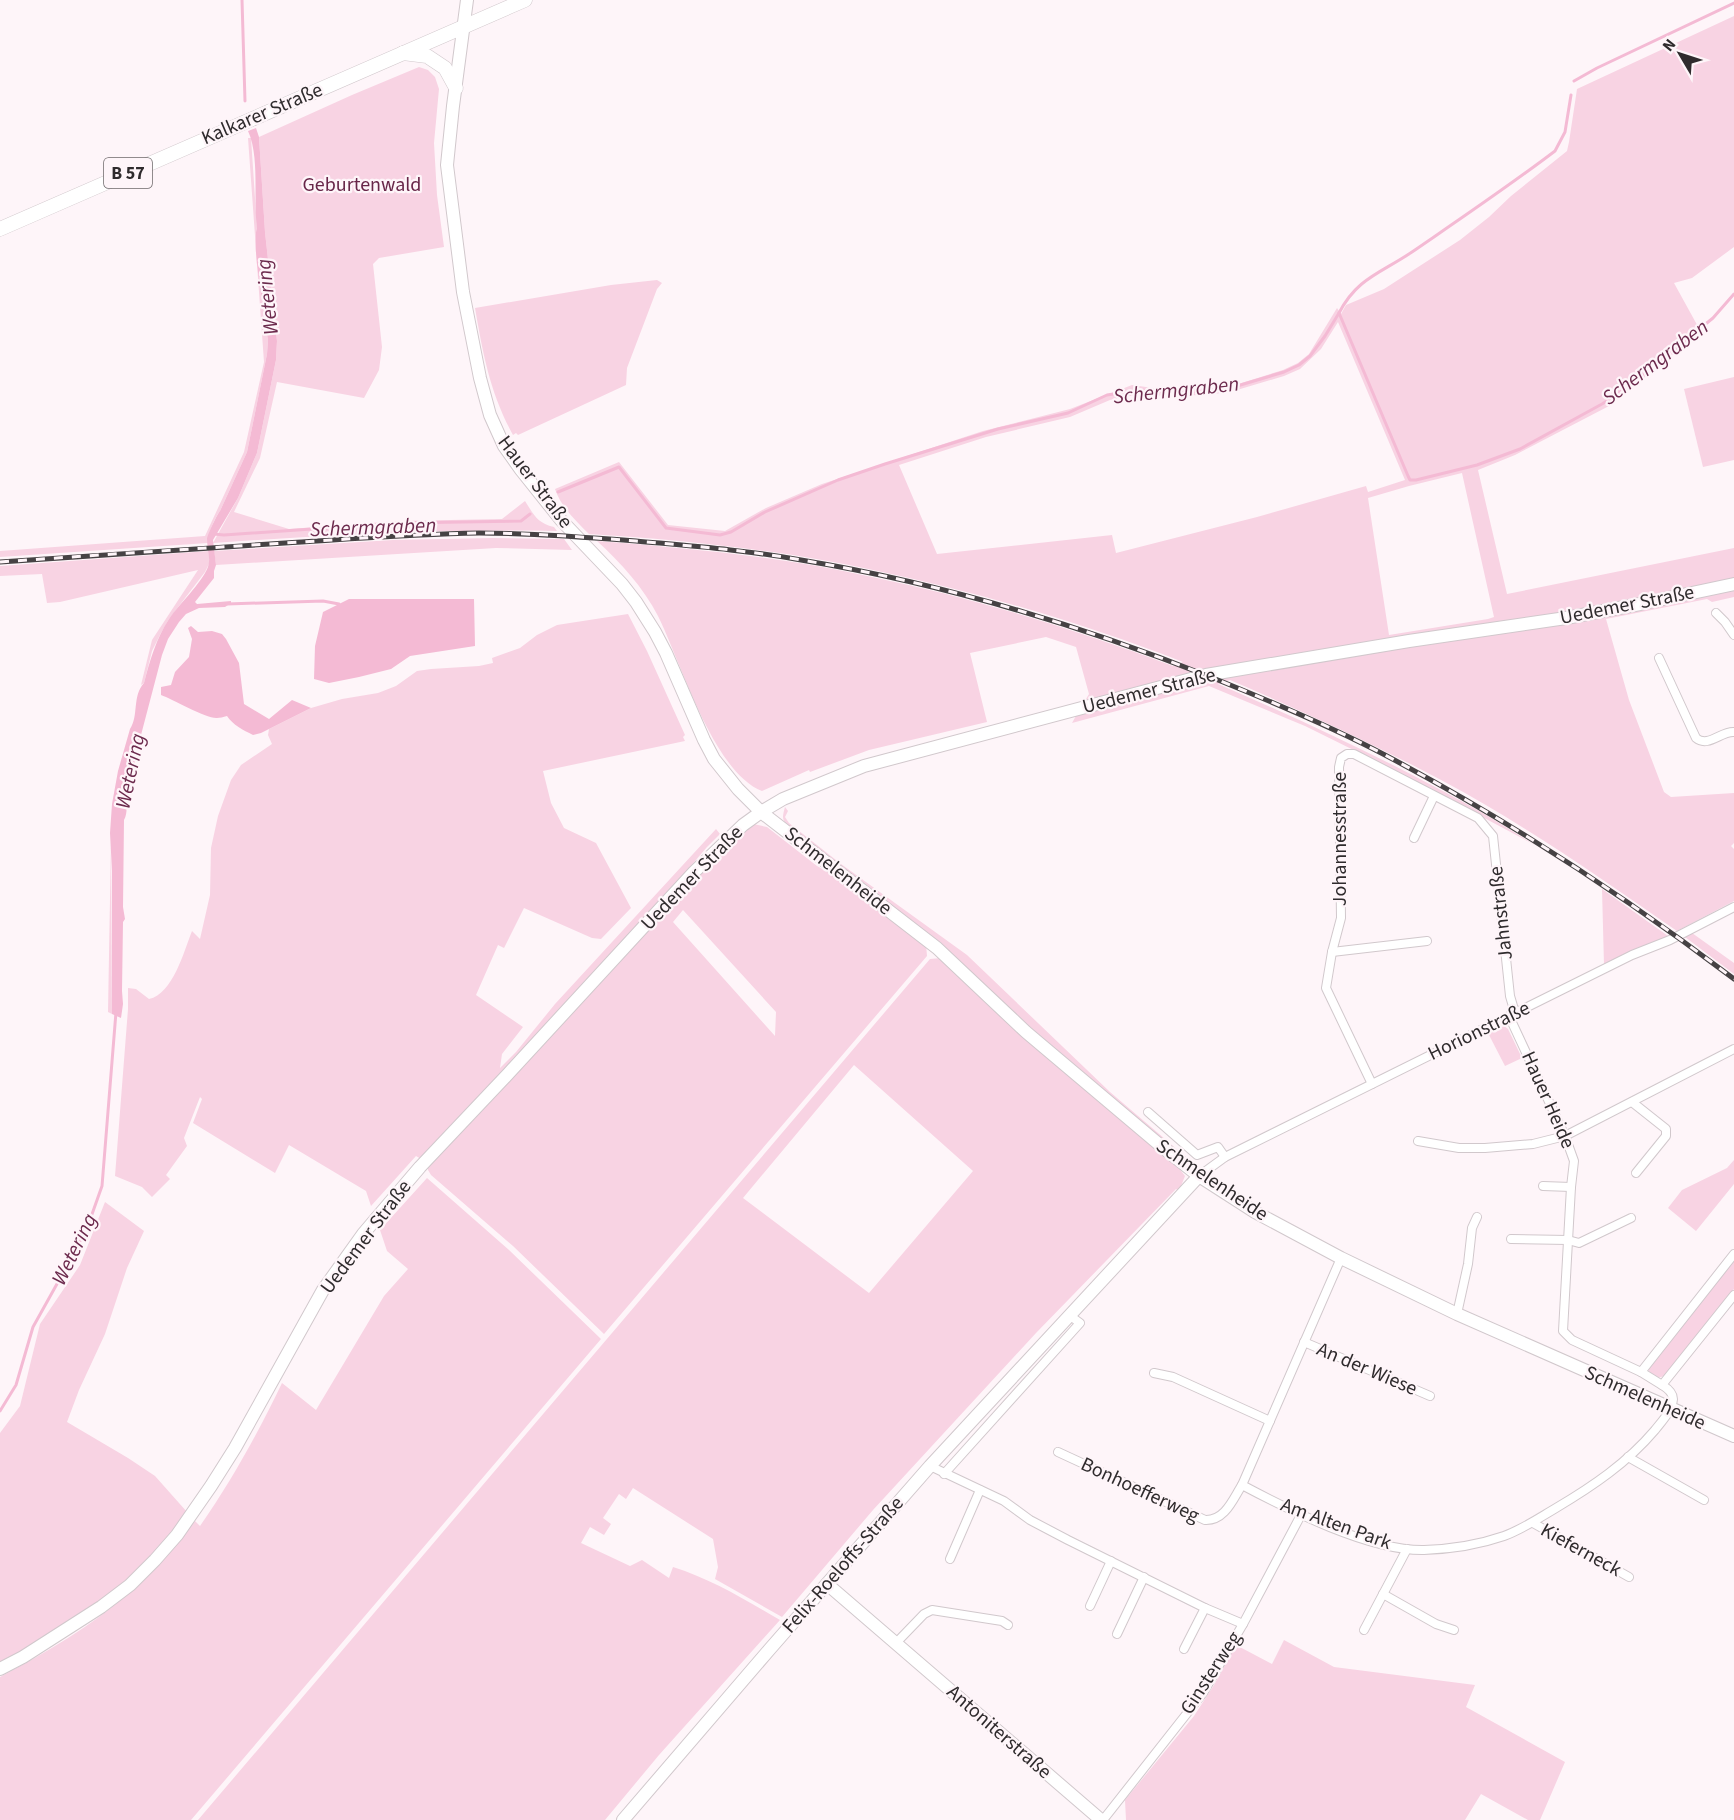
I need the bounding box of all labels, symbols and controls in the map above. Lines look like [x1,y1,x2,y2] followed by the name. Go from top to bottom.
[1650,24,1710,84] north arrow
[1657,34,1681,56] text: N
[197,76,327,152] street label: Kalkarer Straße
[104,158,152,188] road number: B 57
[303,171,421,199] park label: Geburtenwald
[248,257,286,337] water label: Wetering
[1595,312,1715,412] water label: Schermgraben
[1112,368,1240,412] water label: Schermgraben
[491,430,579,534] street label: Hauer Straße
[309,510,437,544] water label: Schermgraben
[1557,578,1697,632] street label: Uedemer Straße
[1080,661,1219,721] street label: Uedemer Straße
[107,731,153,811] water label: Wetering
[1326,772,1354,906] street label: Johannesstraße
[635,819,749,937] street label: Uedemer Straße
[778,820,898,922] street label: Schmelenheide
[1482,865,1520,961] street label: Jahnstraße
[1423,994,1535,1068] street label: Horionstraße
[1514,1047,1582,1153] street label: Hauer Heide
[1150,1132,1274,1228] street label: Schmelenheide
[314,1174,418,1300] street label: Uedemer Straße
[44,1208,104,1290] water label: Wetering
[1312,1335,1422,1403] street label: An der Wiese
[1580,1359,1710,1437] street label: Schmelenheide
[1076,1450,1204,1530] street label: Bonhoefferweg
[776,1490,910,1640] street label: Felix-Roeloffs-Straße
[1277,1491,1395,1557] street label: Am Alten Park
[1535,1516,1627,1584] street label: Kieferneck
[1174,1626,1248,1720] street label: Ginsterweg
[940,1678,1058,1786] street label: Antoniterstraße

